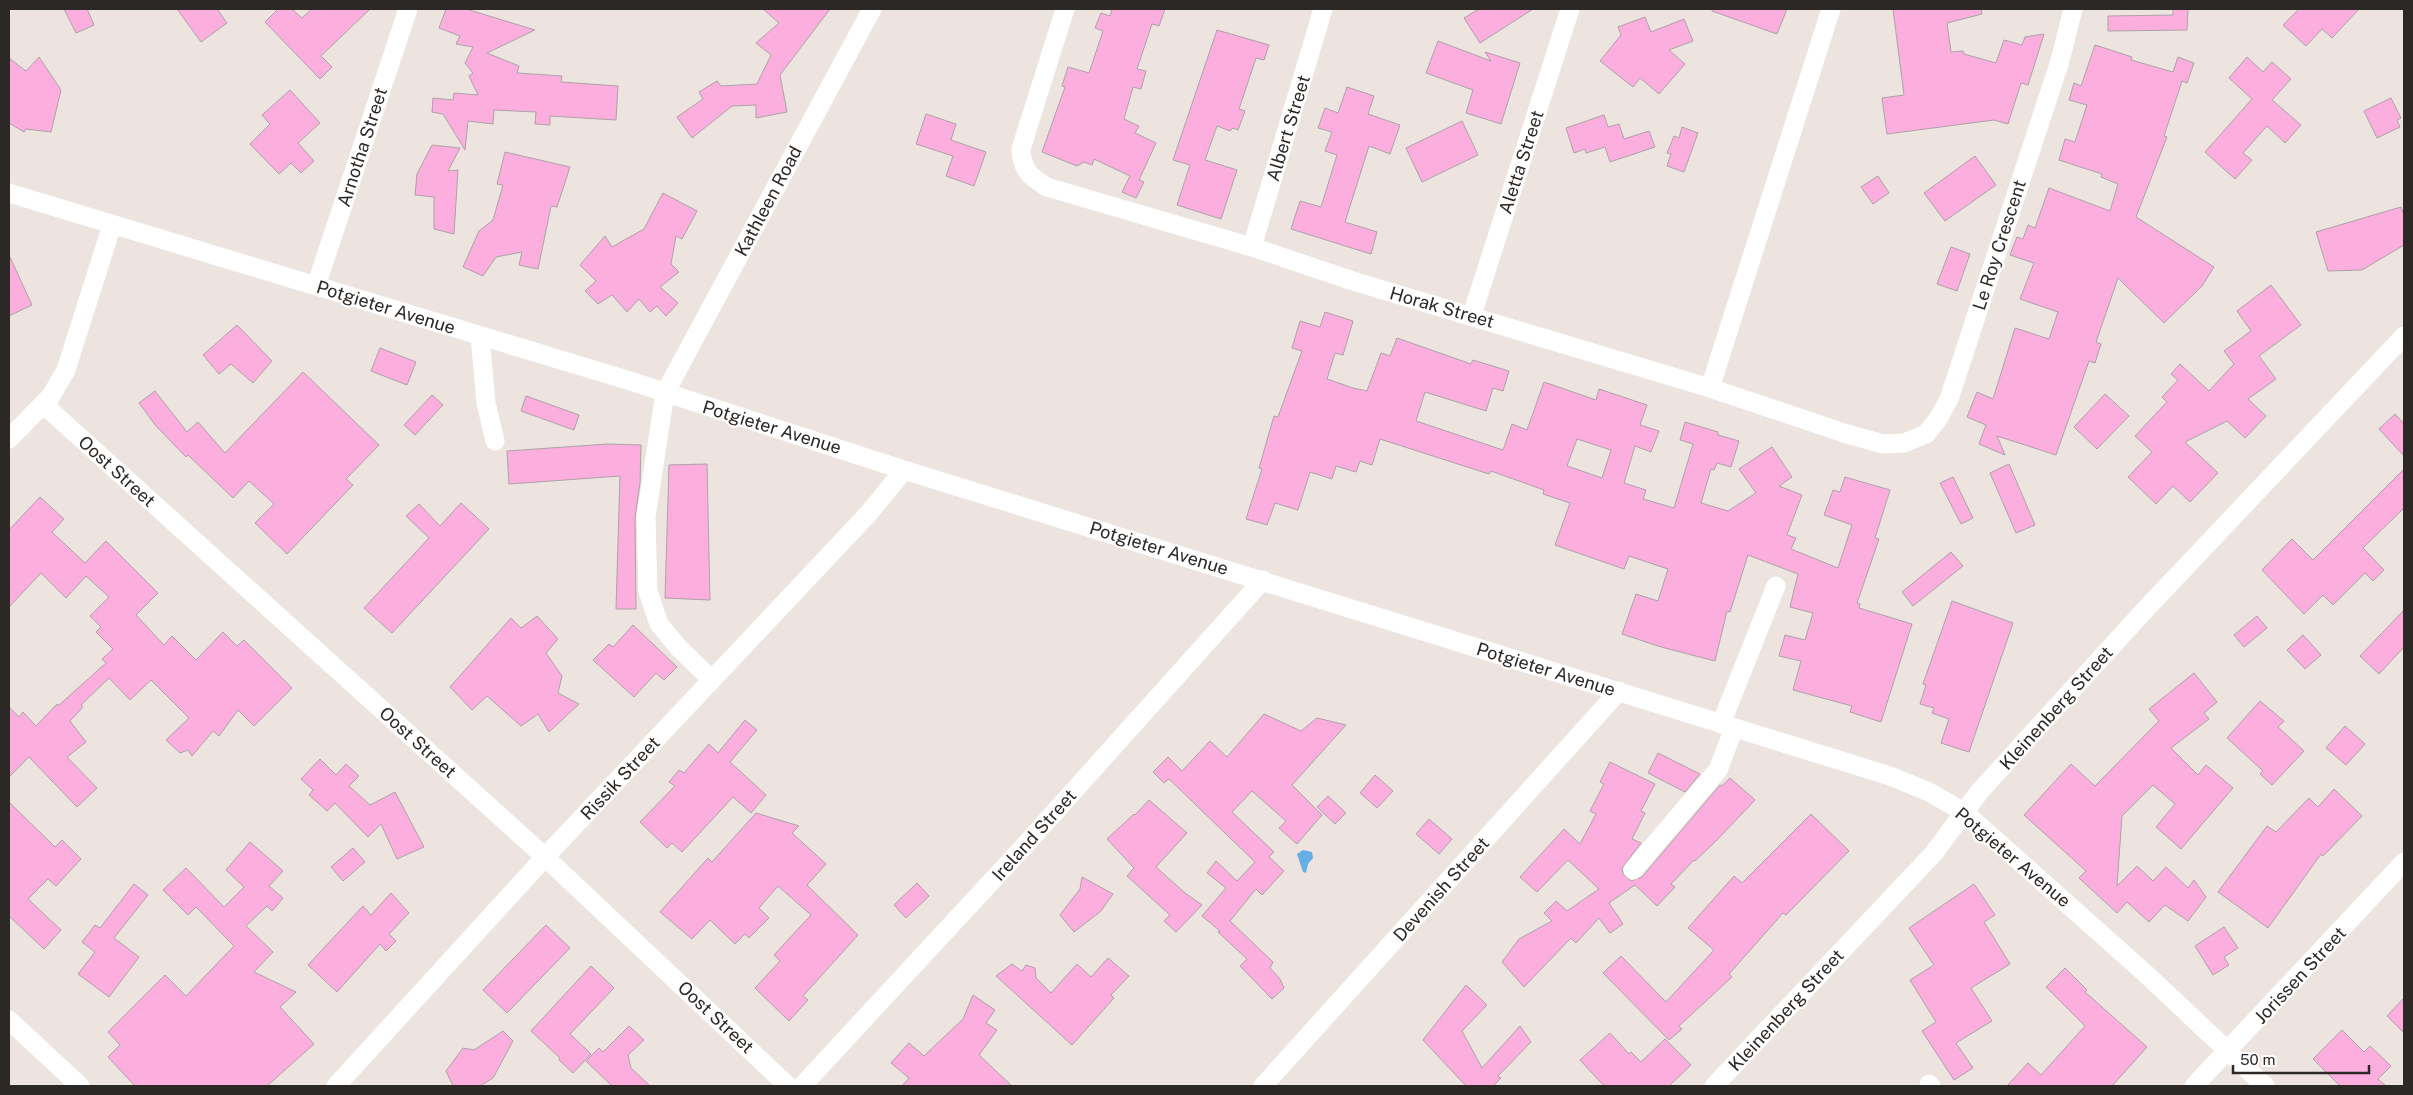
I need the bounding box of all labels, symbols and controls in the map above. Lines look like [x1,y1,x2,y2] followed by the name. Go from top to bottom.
[1262,72,1314,184] street label: Albert Street
[333,85,391,209] street label: Arnotha Street
[1494,108,1548,216] street label: Aletta Street
[730,142,806,260] street label: Kathleen Road
[1968,177,2030,313] street label: Le Roy Crescent
[314,276,458,338] street label: Potgieter Avenue
[1387,282,1497,332] street label: Horak Street
[700,396,844,458] street label: Potgieter Avenue
[74,431,160,511] street label: Oost Street
[1087,517,1231,579] street label: Potgieter Avenue
[1474,638,1618,700] street label: Potgieter Avenue
[1995,642,2117,774] street label: Kleinenberg Street
[375,702,461,782] street label: Oost Street
[576,732,664,824] street label: Rissik Street
[988,785,1080,885] street label: Ireland Street
[1951,803,2075,911] street label: Potgieter Avenue
[1389,833,1493,945] street label: Devenish Street
[2250,922,2350,1028] street label: Jorissen Street
[1724,945,1848,1075] street label: Kleinenberg Street
[674,977,758,1057] street label: Oost Street
[2233,1042,2369,1074] scale bar
[2240,1051,2275,1068] text: 50 m

